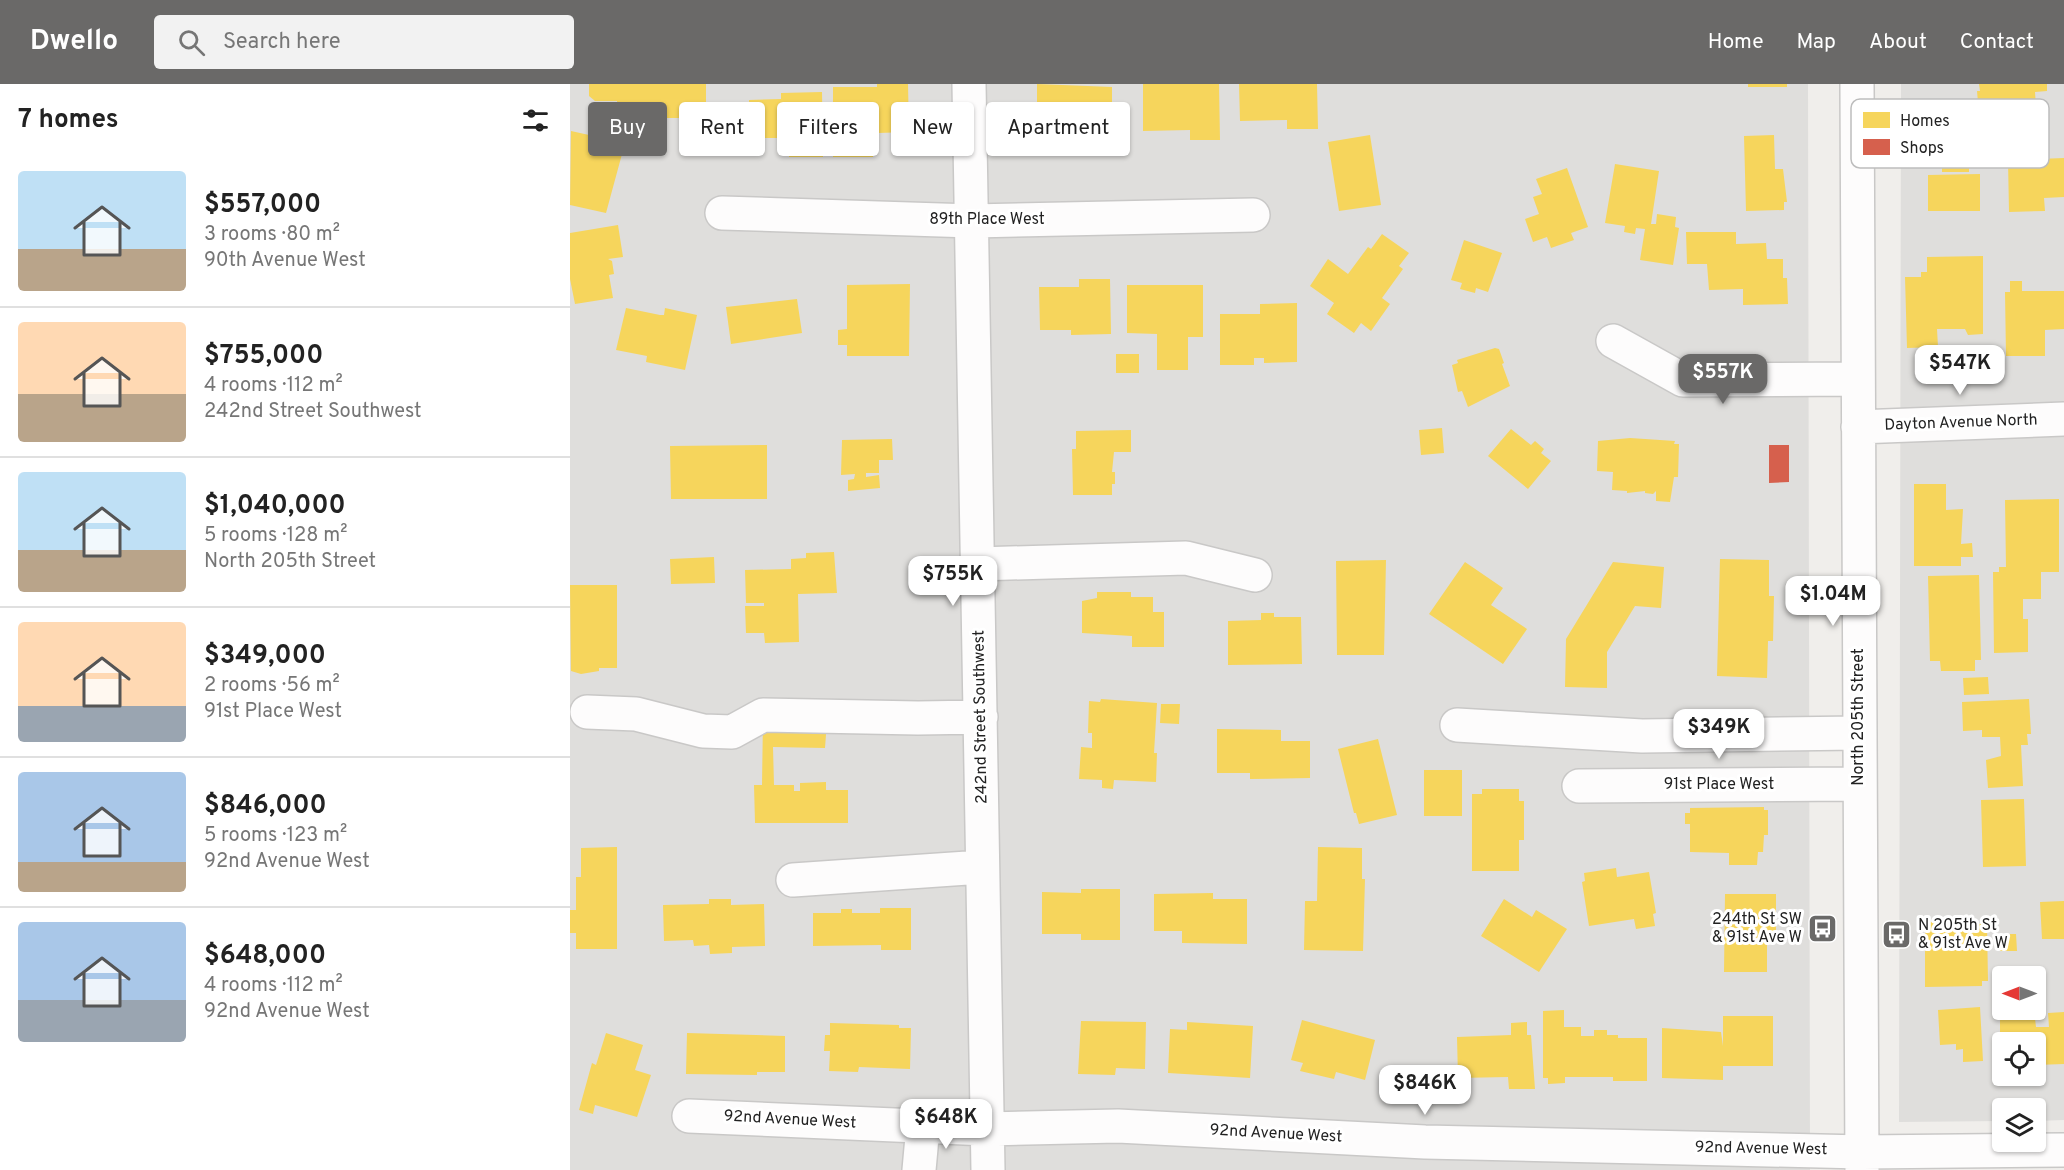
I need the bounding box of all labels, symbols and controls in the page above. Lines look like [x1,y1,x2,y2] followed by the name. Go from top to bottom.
[154,15,574,69] search box
[30,24,118,60] text: Dwello
[175,26,208,59] icon: search
[223,29,341,56] text: Search here
[1708,29,1764,56] text: Home
[1797,29,1836,56] text: Map
[1869,29,1927,56] text: About
[1960,29,2034,56] text: Contact
[1851,99,2049,168] legend
[588,102,667,156] chip: Buy
[679,102,765,156] chip: Rent
[777,102,879,156] chip: Filters
[891,102,974,156] chip: New
[986,102,1130,156] chip: Apartment
[18,104,118,137] text: 7 homes
[519,104,552,137] icon: filters
[1900,112,1950,132] text: Homes
[1900,139,1944,159] text: Shops
[204,189,321,222] text: $557,000
[66,195,138,267] icon: home
[929,210,1045,230] street label: 89th Place West
[204,222,340,248] text: 3 rooms · 80 m²
[204,248,366,274] text: 90th Avenue West
[204,340,323,373] text: $755,000
[1918,345,2002,396] pin: $547K
[66,346,138,418] icon: home
[1929,351,1991,377] text: $547K
[1681,354,1765,405] pin: $557K
[1692,360,1754,386] text: $557K
[204,373,343,399] text: 4 rooms · 112 m²
[204,399,422,425] text: 242nd Street Southwest
[1884,410,2038,436] street label: Dayton Avenue North
[204,490,346,523] text: $1,040,000
[66,496,138,568] icon: home
[204,523,347,549] text: 5 rooms · 128 m²
[204,549,376,575] text: North 205th Street
[911,556,995,607] pin: $755K
[922,562,984,588] text: $755K
[1784,576,1882,627] pin: $1.04M
[1799,582,1867,608] text: $1.04M
[969,630,993,804] street label: 242nd Street Southwest
[204,640,326,673] text: $349,000
[66,646,138,718] icon: home
[1849,648,1869,786] street label: North 205th Street
[204,673,340,699] text: 2 rooms · 56 m²
[204,699,342,725] text: 91st Place West
[1677,709,1761,760] pin: $349K
[1687,715,1751,741] text: $349K
[1664,775,1774,795] street label: 91st Place West
[204,790,327,823] text: $846,000
[66,796,138,868] icon: home
[204,823,347,849] text: 5 rooms · 123 m²
[204,849,370,875] text: 92nd Avenue West
[1712,910,1802,948] place label: 244th St SW & 91st Ave W
[1807,913,1839,945] bus stop icon: 244th St SW & 91st Ave W
[1918,916,2008,954] place label: N 205th St & 91st Ave W
[1881,919,1913,951] bus stop icon: N 205th St & 91st Ave W
[204,940,326,973] text: $648,000
[66,946,138,1018] icon: home
[1992,966,2046,1020] north arrow
[1992,966,2046,1152] map controls
[204,973,343,999] text: 4 rooms · 112 m²
[204,999,370,1025] text: 92nd Avenue West
[1992,1032,2046,1086] button: locate
[1383,1065,1467,1116] pin: $846K
[1393,1071,1457,1097] text: $846K
[1992,1098,2046,1152] button: layers
[904,1099,988,1150] pin: $648K
[914,1105,978,1131] text: $648K
[723,1107,857,1133] street label: 92nd Avenue West
[1209,1121,1343,1147] street label: 92nd Avenue West
[1695,1138,1827,1160] street label: 92nd Avenue West

